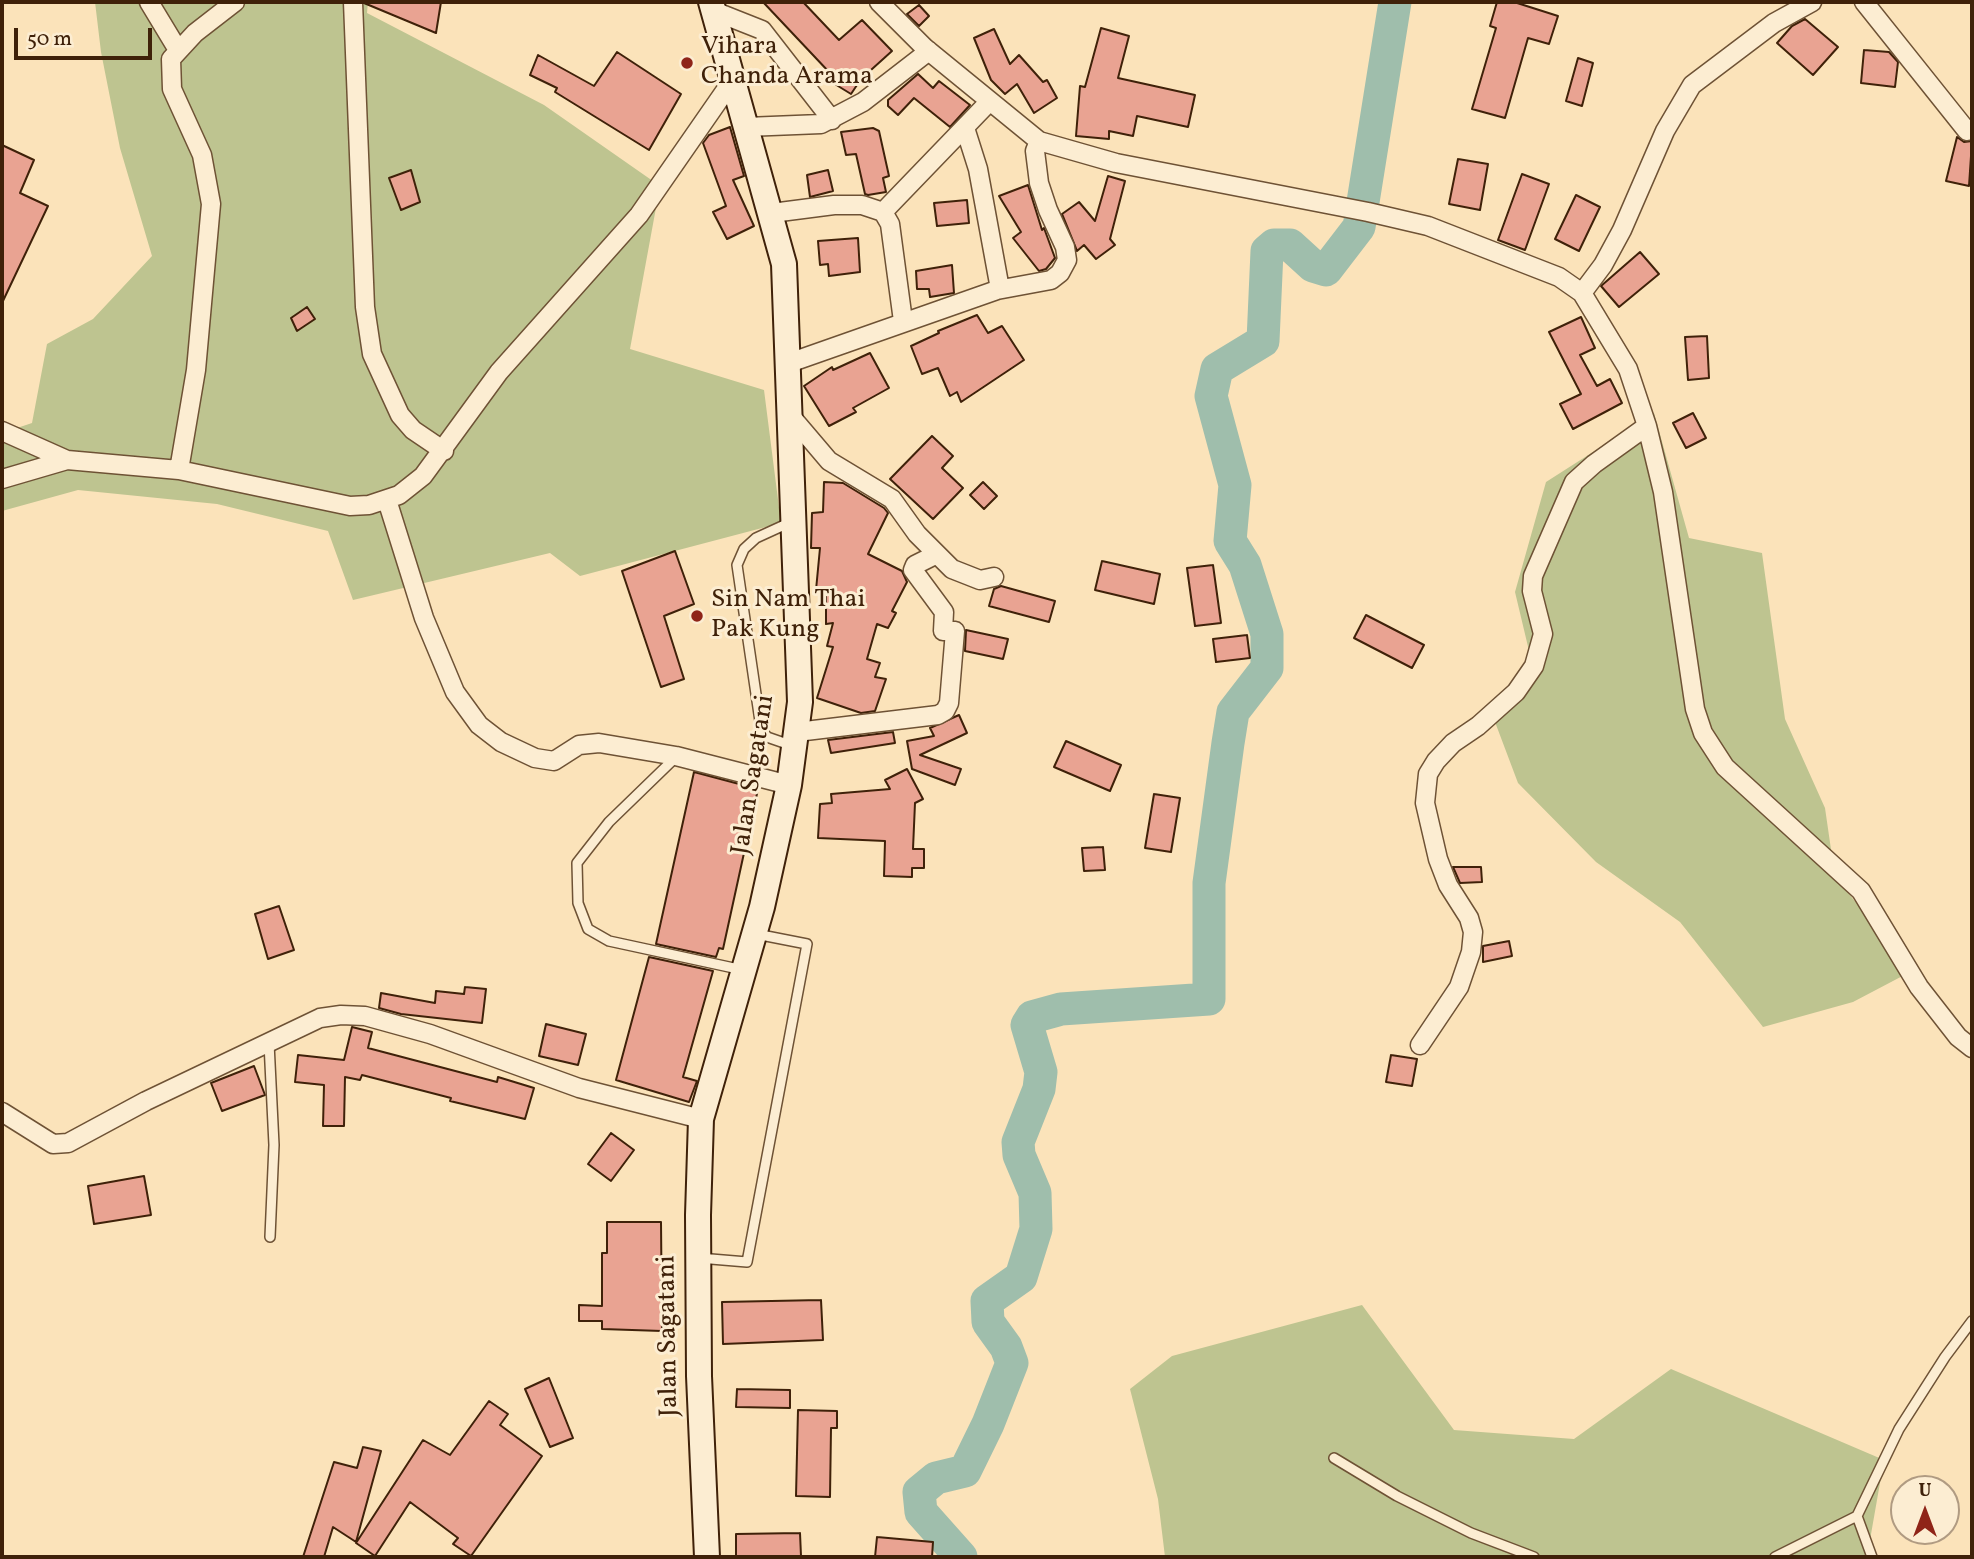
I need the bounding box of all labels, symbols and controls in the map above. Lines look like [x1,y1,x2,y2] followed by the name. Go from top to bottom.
[18,14,156,58] scale bar
[27,25,72,54] text: 50 m
[701,32,873,94] place label: Vihara Chanda Arama
[679,55,695,71] marker: Vihara Chanda Arama
[711,585,865,646] place label: Sin Nam Thai Pak Kung
[689,608,705,624] marker: Sin Nam Thai Pak Kung
[727,693,783,857] street label: Jalan Sagatani
[653,1255,687,1417] street label: Jalan Sagatani
[1890,1475,1960,1545] north arrow
[1918,1478,1932,1504] text: U

